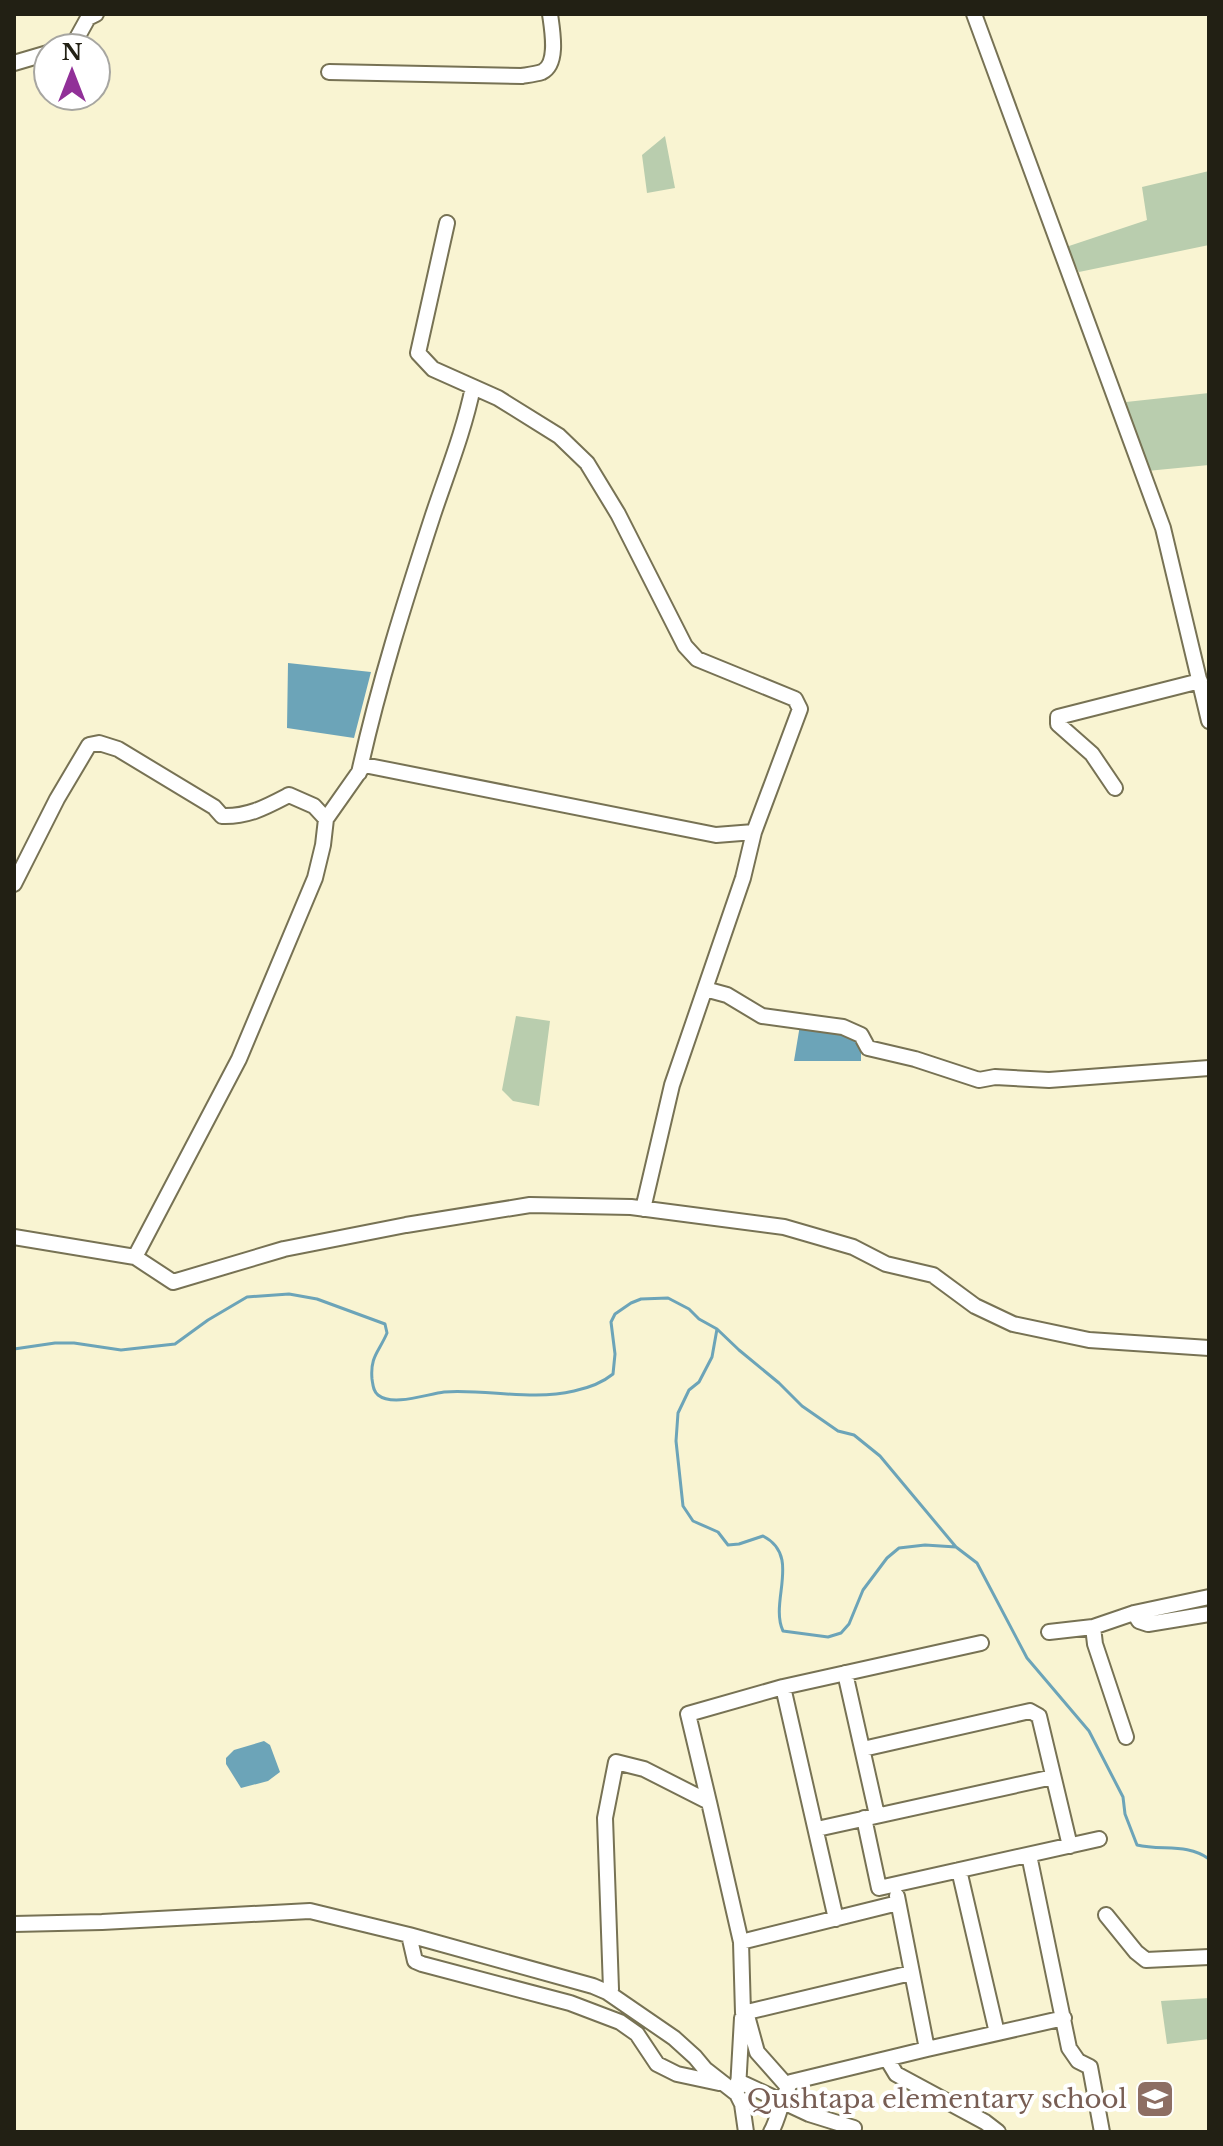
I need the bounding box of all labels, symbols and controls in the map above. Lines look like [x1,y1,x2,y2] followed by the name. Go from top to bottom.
[32,32,112,112] north arrow
[62,39,83,66] text: N
[1134,2078,1176,2120] school or university icon: Qushtapa elementary school
[747,2083,1127,2115] place label: Qushtapa elementary school

